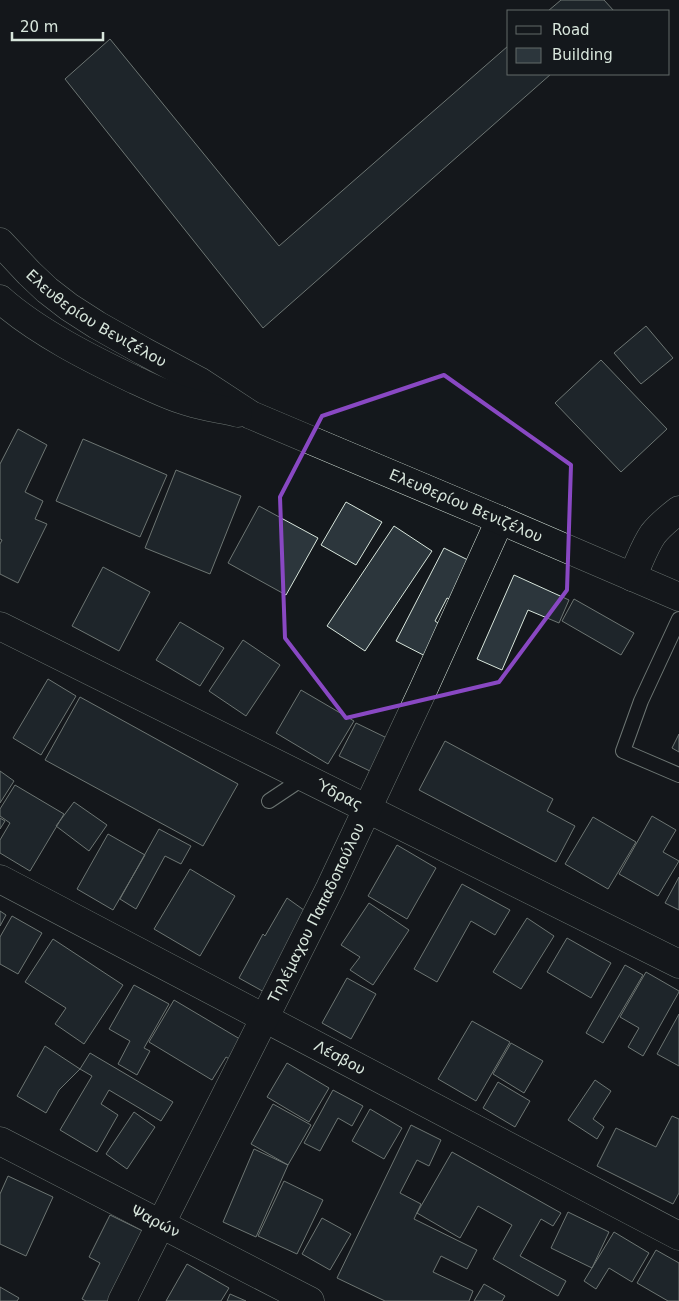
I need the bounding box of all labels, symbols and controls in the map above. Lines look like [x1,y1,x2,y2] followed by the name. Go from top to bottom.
[12,10,104,42] scale bar
[507,10,669,75] legend
[20,18,58,36] text: 20 m
[552,21,590,39] text: Road
[552,46,613,64] text: Building
[22,266,169,371] street label: Ελευθερίου Βενιζέλου
[387,465,545,546] street label: Ελευθερίου Βενιζέλου
[312,775,366,814] street label: Ύδρας
[264,820,368,1007] street label: Τηλέμαχου Παπαδοπούλου
[311,1037,369,1079] street label: Λέσβου
[128,1201,183,1241] street label: Ψαρών

